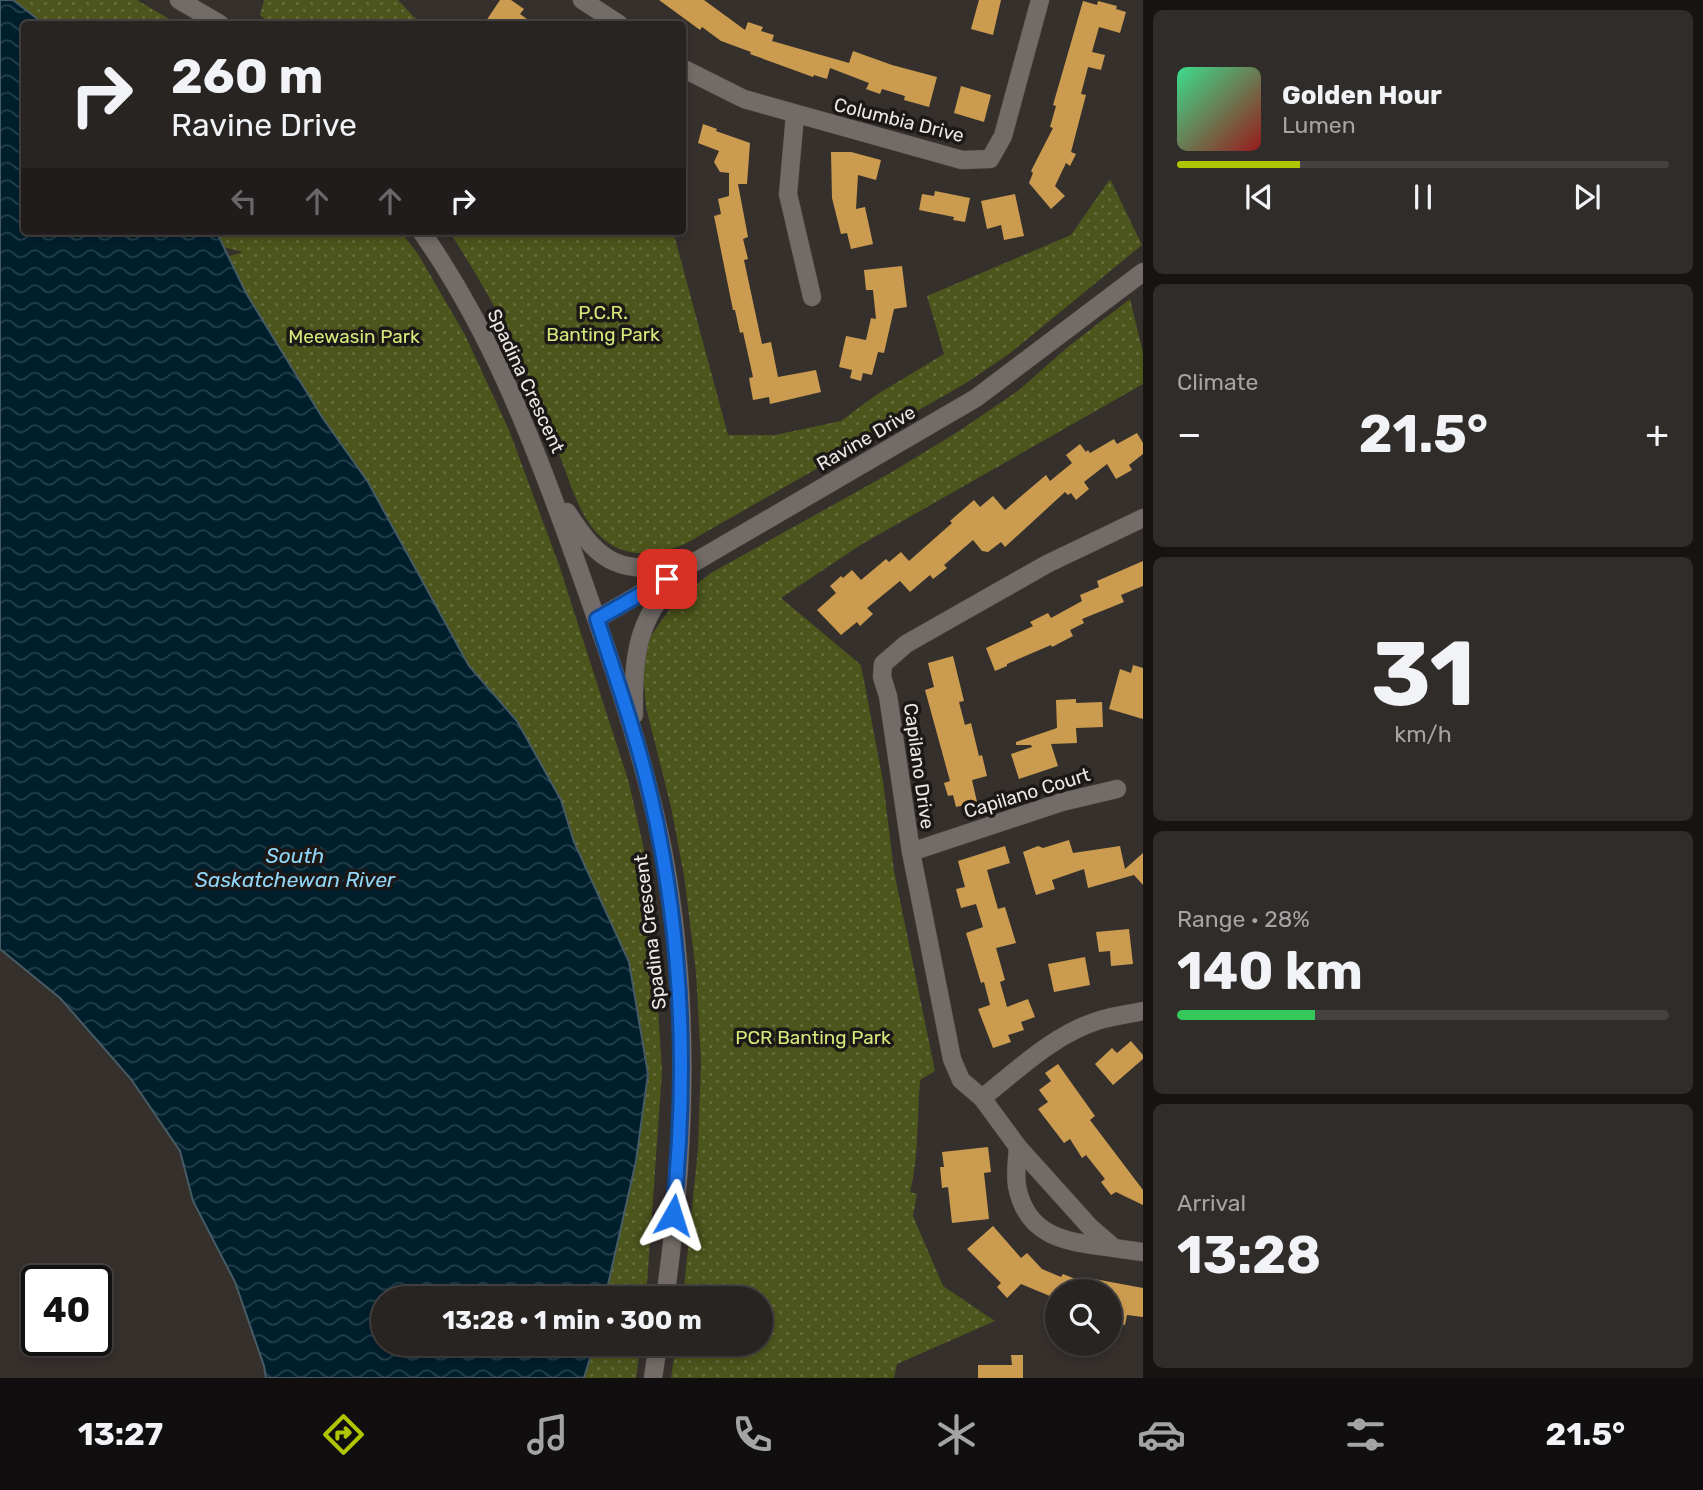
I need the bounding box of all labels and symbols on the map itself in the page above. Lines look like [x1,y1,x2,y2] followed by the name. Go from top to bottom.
[832,93,966,147] street label: Columbia Drive
[546,301,660,346] park label: P.C.R. Banting Park
[483,305,570,457] street label: Spadina Crescent
[288,325,420,348] park label: Meewasin Park
[812,400,920,476] street label: Ravine Drive
[637,549,697,609] pin
[899,702,939,830] street label: Capilano Drive
[961,763,1093,823] street label: Capilano Court
[195,843,396,892] water label: South Saskatchewan River
[629,853,671,1011] street label: Spadina Crescent
[735,1026,891,1049] park label: PCR Banting Park
[636,1178,710,1252] position arrow
[21,1265,112,1356] speed limit sign: 40

